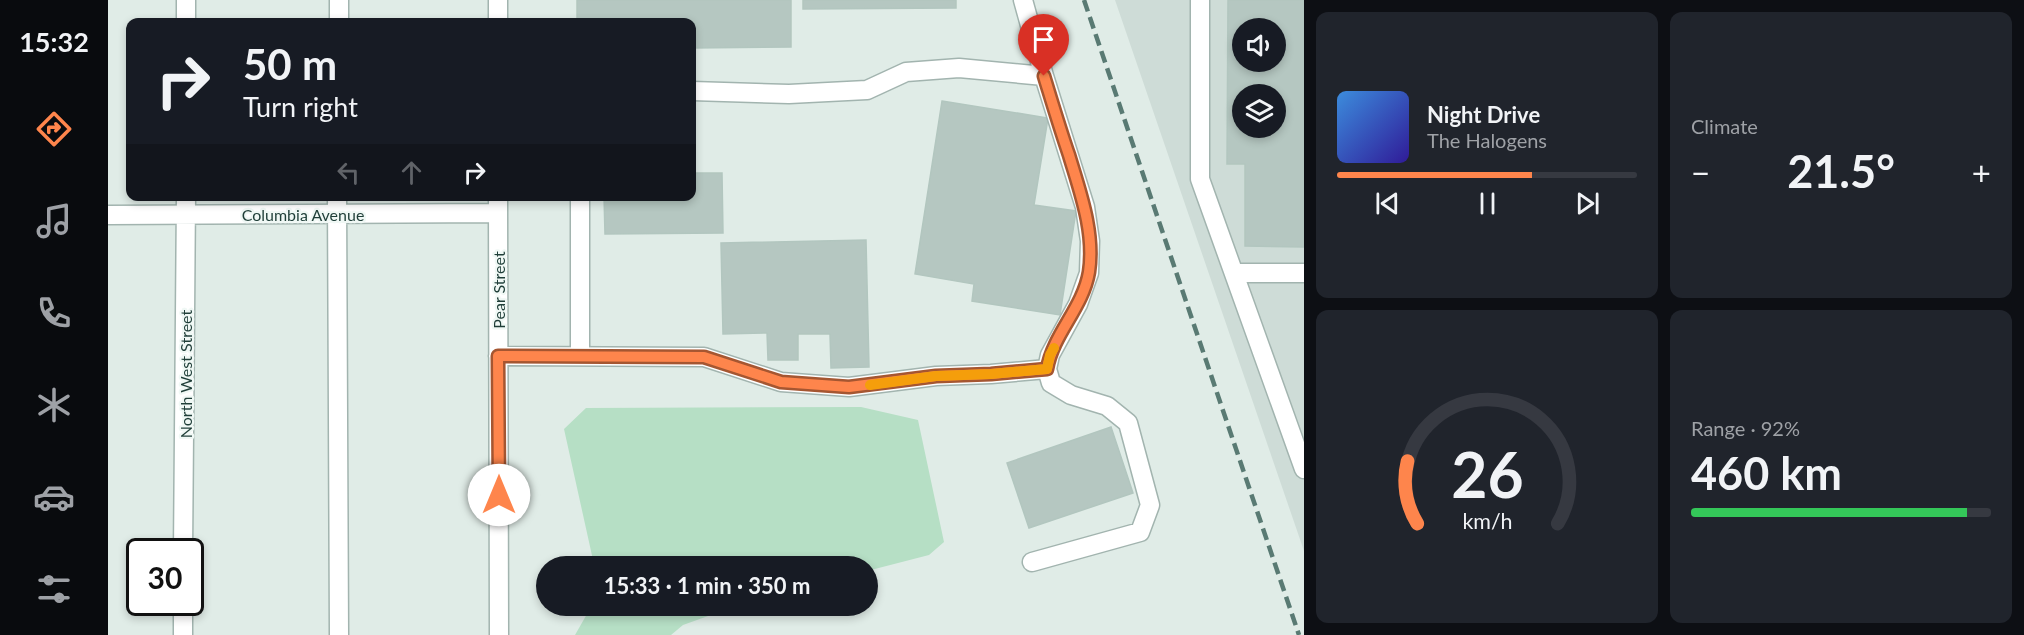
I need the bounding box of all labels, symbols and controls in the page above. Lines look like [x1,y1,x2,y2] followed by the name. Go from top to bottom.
[1018,14,1069,76] pin
[1232,18,1286,138] map controls
[1232,18,1286,72] button: sound
[1027,23,1060,56] icon: arrive
[19,25,89,58] text: 15:32
[243,39,337,89] text: 50 m
[144,42,222,120] icon: right
[1232,84,1286,138] button: layers
[243,90,358,123] text: Turn right
[1427,101,1540,128] text: Night Drive
[33,108,75,150] icon: directions
[1691,114,1758,138] text: Climate
[1427,128,1547,152] text: The Halogens
[1787,144,1895,198] text: 21.5°
[1691,152,1710,192] text: −
[1972,152,1991,192] text: +
[332,156,365,189] icon: left
[395,156,428,189] icon: ahead
[458,156,491,189] icon: right
[1371,187,1404,220] icon: previous
[1471,187,1504,220] icon: pause
[1571,187,1604,220] icon: next
[33,200,75,242] icon: music
[242,205,364,224] street label: Columbia Avenue
[489,251,508,329] street label: Pear Street
[33,292,75,334] icon: phone
[176,310,195,438] street label: North West Street
[33,384,75,426] icon: climate
[1691,416,1800,440] text: Range · 92%
[1451,436,1523,511] text: 26
[1691,446,1842,500] text: 460 km
[467,463,531,527] position arrow
[33,476,75,518] icon: car
[1462,508,1512,534] text: km/h
[126,538,204,616] speed limit sign: 30
[33,568,75,610] icon: filters
[604,572,810,599] text: 15:33 · 1 min · 350 m

